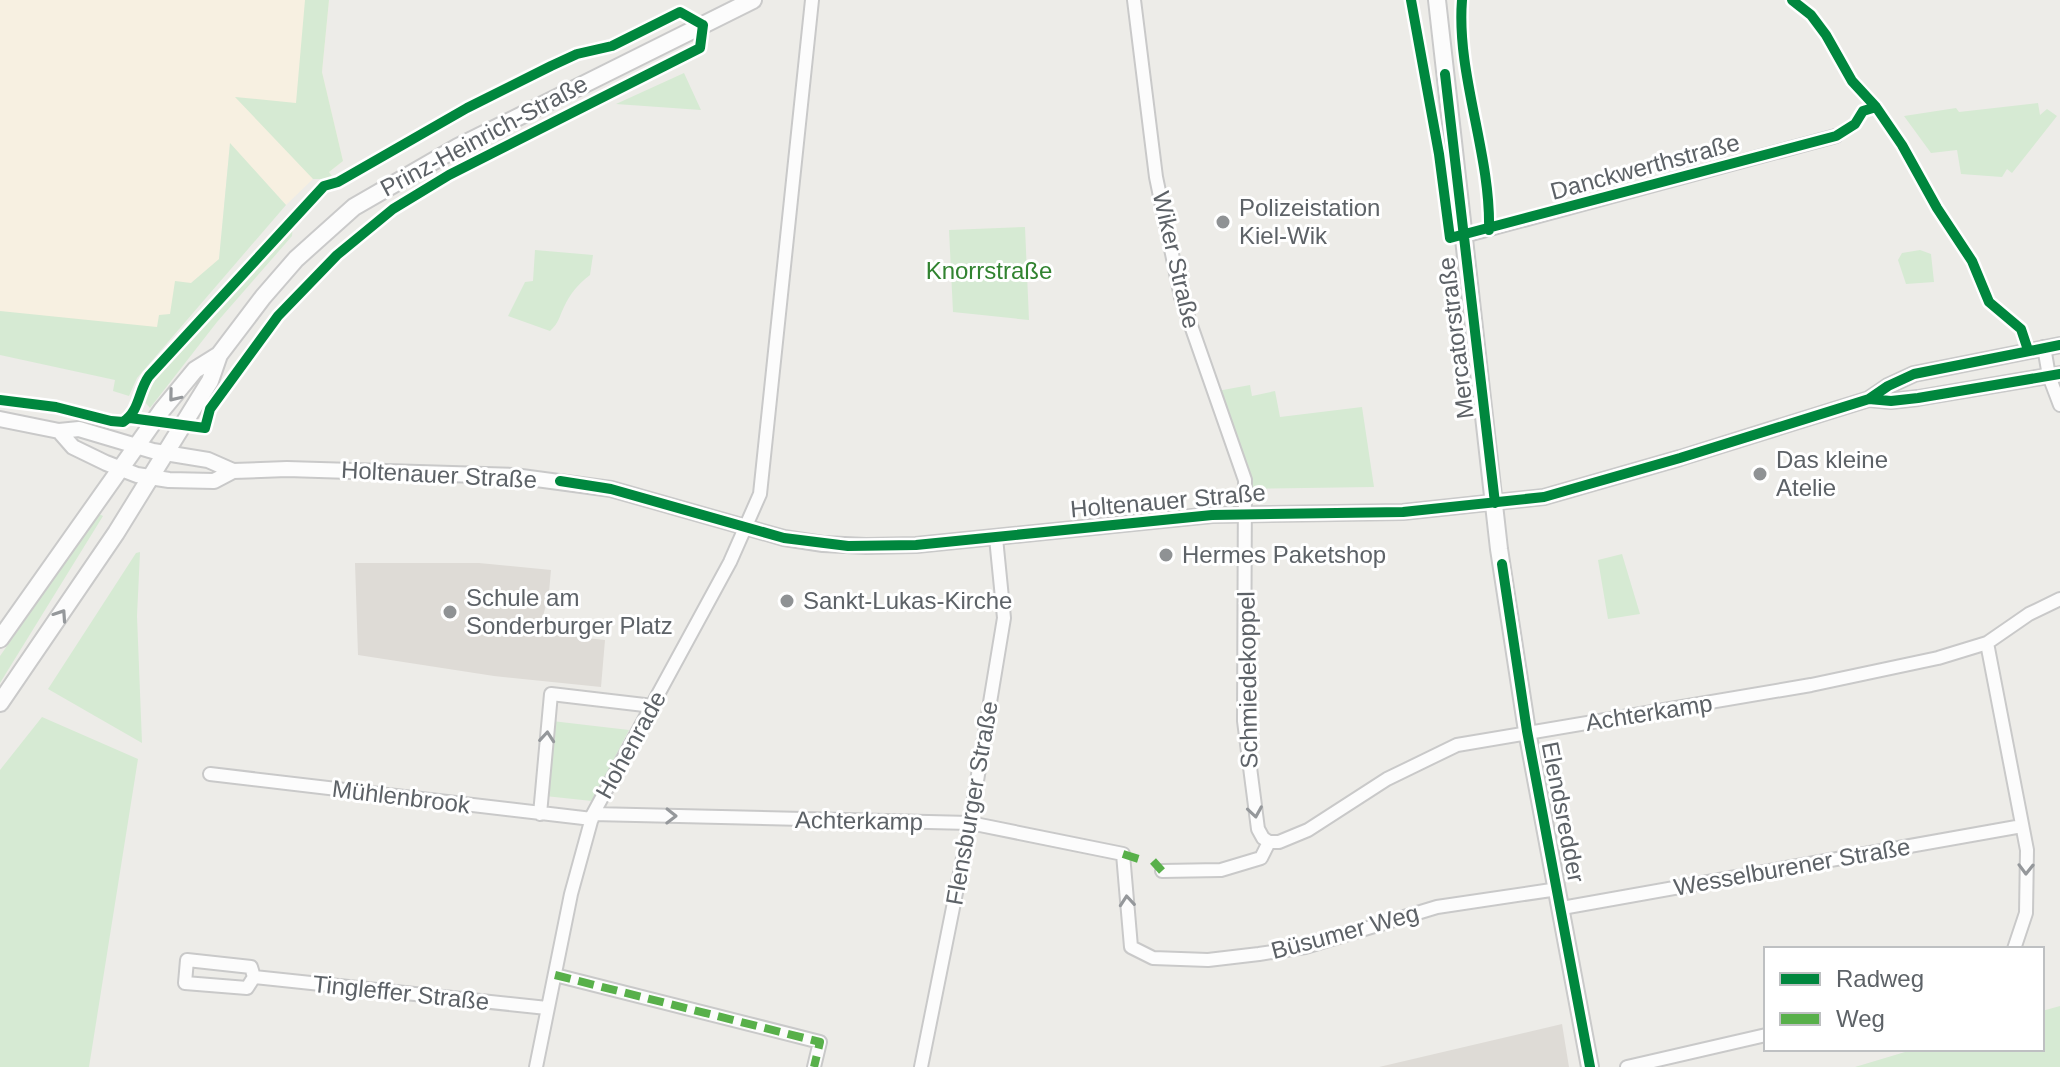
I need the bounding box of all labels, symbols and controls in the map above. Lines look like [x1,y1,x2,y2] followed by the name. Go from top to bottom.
[376,69,592,202] street label: Prinz-Heinrich-Straße
[1547,128,1742,205] street label: Danckwerthstraße
[1148,189,1205,331] street label: Wiker Straße
[1239,194,1380,249] place label: Polizeistation Kiel-Wik
[1214,213,1232,231] marker: Polizeistation Kiel-Wik
[1432,256,1479,420] street label: Mercatorstraße
[926,257,1052,284] park label: Knorrstraße
[169,387,184,401] one-way arrow
[1776,446,1888,501] place label: Das kleine Atelie
[340,456,538,493] street label: Holtenauer Straße
[1751,465,1769,483] marker: Das kleine Atelie
[1069,479,1267,522] street label: Holtenauer Straße
[1182,541,1386,568] place label: Hermes Paketshop
[1157,546,1175,564] marker: Hermes Paketshop
[466,584,673,639] place label: Schule am Sonderburger Platz
[803,587,1012,614] place label: Sankt-Lukas-Kirche
[1232,591,1263,769] street label: Schmiedekoppel
[778,592,796,610] marker: Sankt-Lukas-Kirche
[441,603,459,621] marker: Schule am Sonderburger Platz
[51,609,66,624] one-way arrow
[590,686,671,803] street label: Hohenrade
[1584,689,1714,736] street label: Achterkamp
[940,699,1003,907] street label: Flensburger Straße
[538,730,555,743] one-way arrow
[1537,739,1590,885] street label: Elendsredder
[331,775,473,818] street label: Mühlenbrook
[1246,805,1263,818] one-way arrow
[795,806,923,835] street label: Achterkamp
[665,807,678,825] one-way arrow
[1672,832,1912,901] street label: Wesselburener Straße
[2018,863,2035,876] one-way arrow
[1119,894,1136,907] one-way arrow
[1268,899,1422,964] street label: Büsumer Weg
[1764,947,2044,1051] legend
[1836,965,1924,992] text: Radweg
[311,970,491,1015] street label: Tingleffer Straße
[1836,1005,1885,1032] text: Weg

